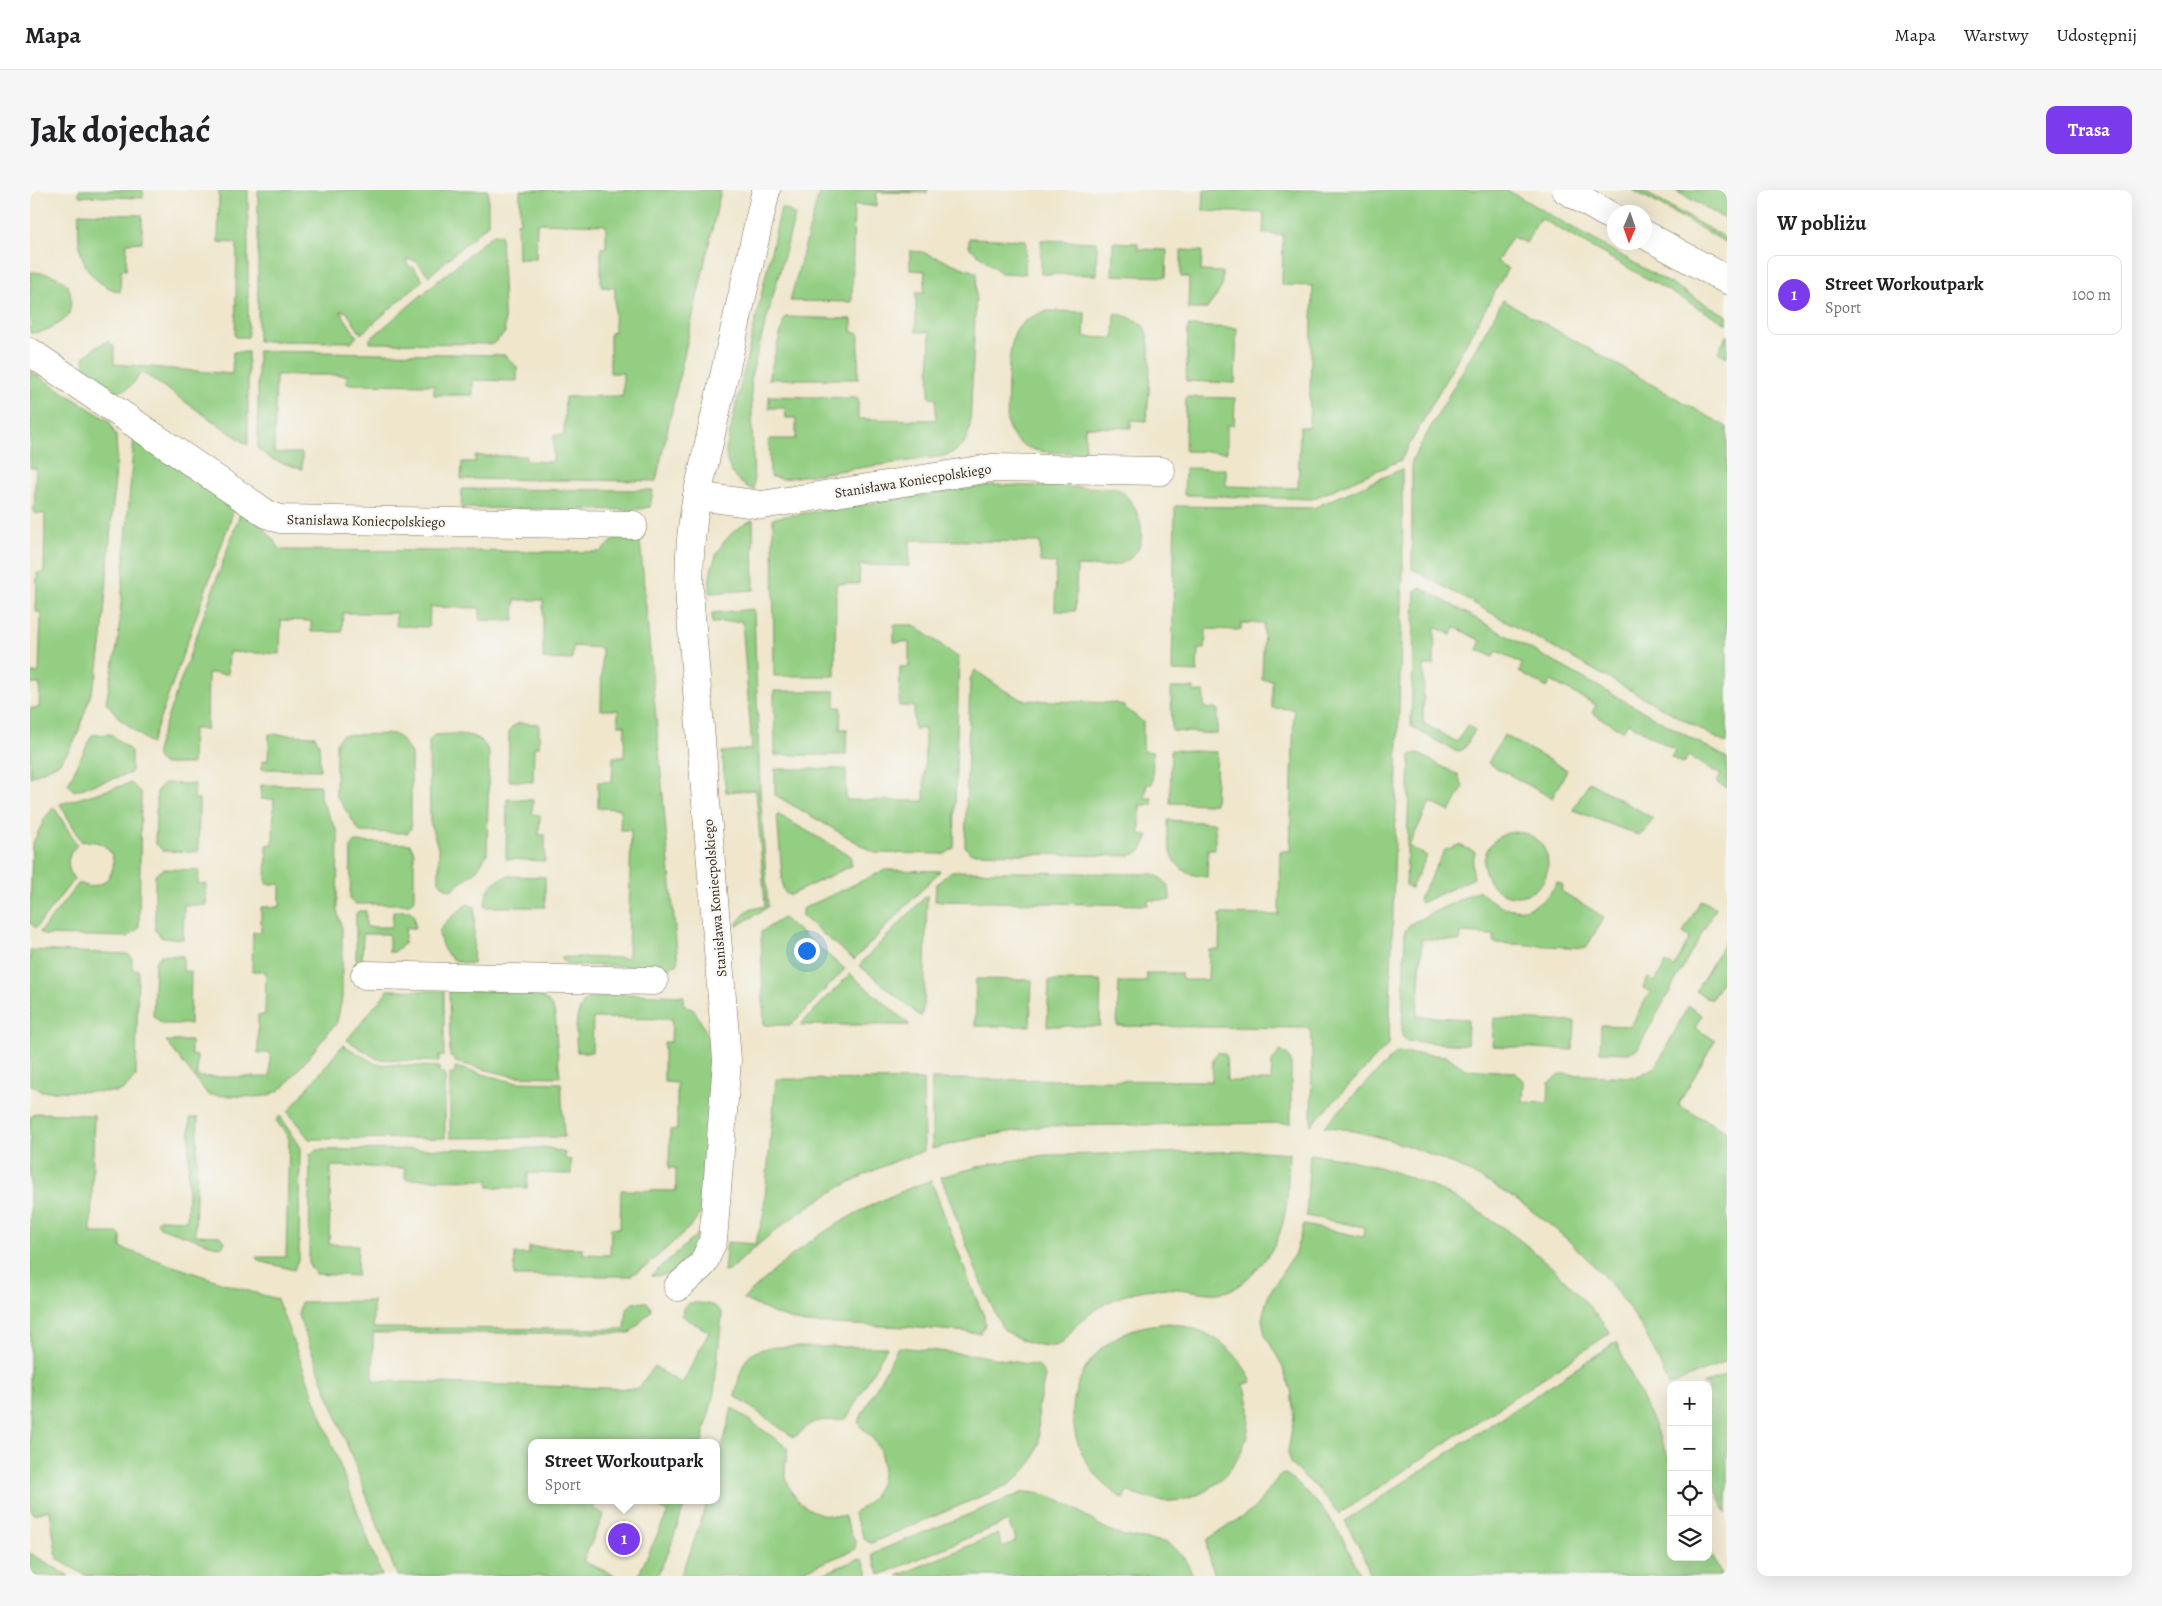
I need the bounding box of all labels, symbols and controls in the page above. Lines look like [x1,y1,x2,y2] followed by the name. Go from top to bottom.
[25,19,81,51] text: Mapa
[1895,23,1936,47] text: Mapa
[1964,23,2028,47] text: Warstwy
[2056,23,2137,47] text: Udostępnij
[30,106,210,154] text: Jak dojechać
[2046,106,2132,154] button: Trasa
[1607,205,1652,250] north arrow
[1777,209,1866,237] text: W pobliżu
[1825,271,1984,297] text: Street Workoutpark
[1791,284,1797,306] text: 1
[2072,284,2111,306] text: 100 m
[1825,297,1861,319] text: Sport
[833,459,993,503] street label: Stanisława Koniecpolskiego
[287,510,445,532] street label: Stanisława Koniecpolskiego
[699,818,731,978] street label: Stanisława Koniecpolskiego
[794,938,820,964] your location
[1667,1381,1712,1561] map controls
[1667,1381,1712,1426] button: +
[1667,1426,1712,1471] button: −
[528,1439,720,1504] popup
[545,1448,703,1474] text: Street Workoutpark
[1667,1471,1712,1516] button: locate
[545,1474,581,1496] text: Sport
[1667,1516,1712,1561] button: layers
[608,1520,640,1558] pin: 1

